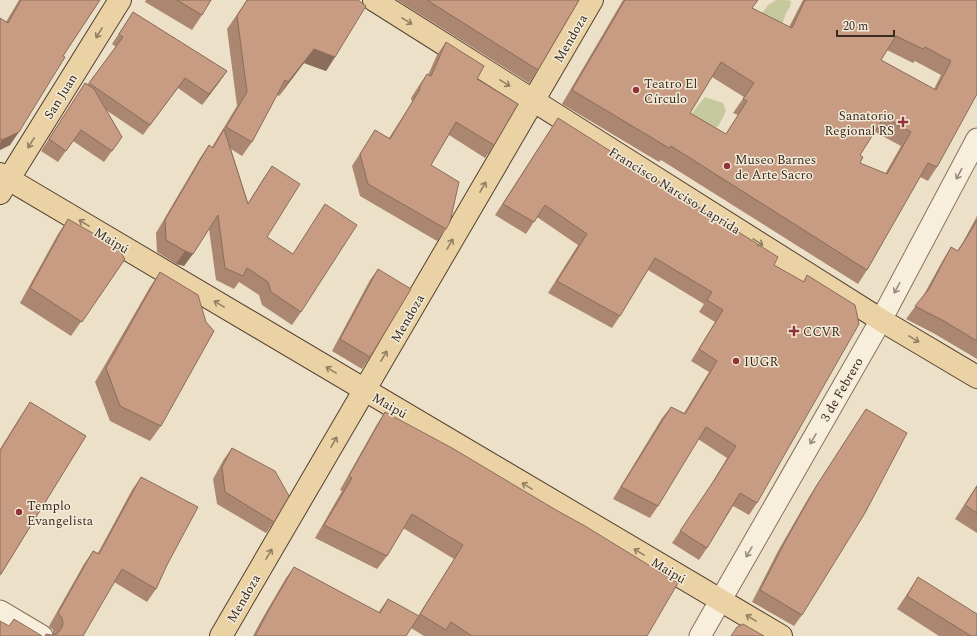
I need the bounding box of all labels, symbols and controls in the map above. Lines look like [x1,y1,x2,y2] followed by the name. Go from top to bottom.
[549,10,593,66] street label: Mendoza
[837,12,894,38] scale bar
[401,17,412,25] one-way arrow
[843,17,868,36] text: 20 m
[95,27,103,39] one-way arrow
[39,69,83,123] street label: San Juan
[644,74,697,109] place label: Teatro El Círculo
[499,79,511,87] one-way arrow
[631,85,641,95] marker: Teatro El Círculo
[825,106,894,141] place label: Sanatorio Regional RS
[897,116,909,128] marker: Sanatorio Regional RS
[26,138,35,149] one-way arrow
[605,142,745,240] street label: Francisco Narciso Laprida
[735,150,816,185] place label: Museo Barnes de Arte Sacro
[722,161,732,171] marker: Museo Barnes de Arte Sacro
[954,167,962,179] one-way arrow
[480,181,488,193] one-way arrow
[78,219,90,227] one-way arrow
[90,223,133,259] street label: Maipú
[446,238,454,250] one-way arrow
[752,238,763,246] one-way arrow
[893,282,901,294] one-way arrow
[386,290,430,346] street label: Mendoza
[213,299,225,307] one-way arrow
[803,322,840,342] place label: CCVR
[788,325,800,337] marker: CCVR
[908,336,920,344] one-way arrow
[381,350,389,362] one-way arrow
[744,352,778,372] place label: IUGR
[815,354,868,425] street label: 3 de Febrero
[731,356,741,366] marker: IUGR
[325,366,337,374] one-way arrow
[368,388,411,424] street label: Maipú
[808,433,816,445] one-way arrow
[331,436,339,448] one-way arrow
[521,481,533,489] one-way arrow
[27,496,94,531] place label: Templo Evangelista
[14,507,24,517] marker: Templo Evangelista
[744,546,752,558] one-way arrow
[634,548,645,556] one-way arrow
[265,549,273,560] one-way arrow
[647,553,690,589] street label: Maipú
[222,570,266,626] street label: Mendoza
[745,614,757,622] one-way arrow

